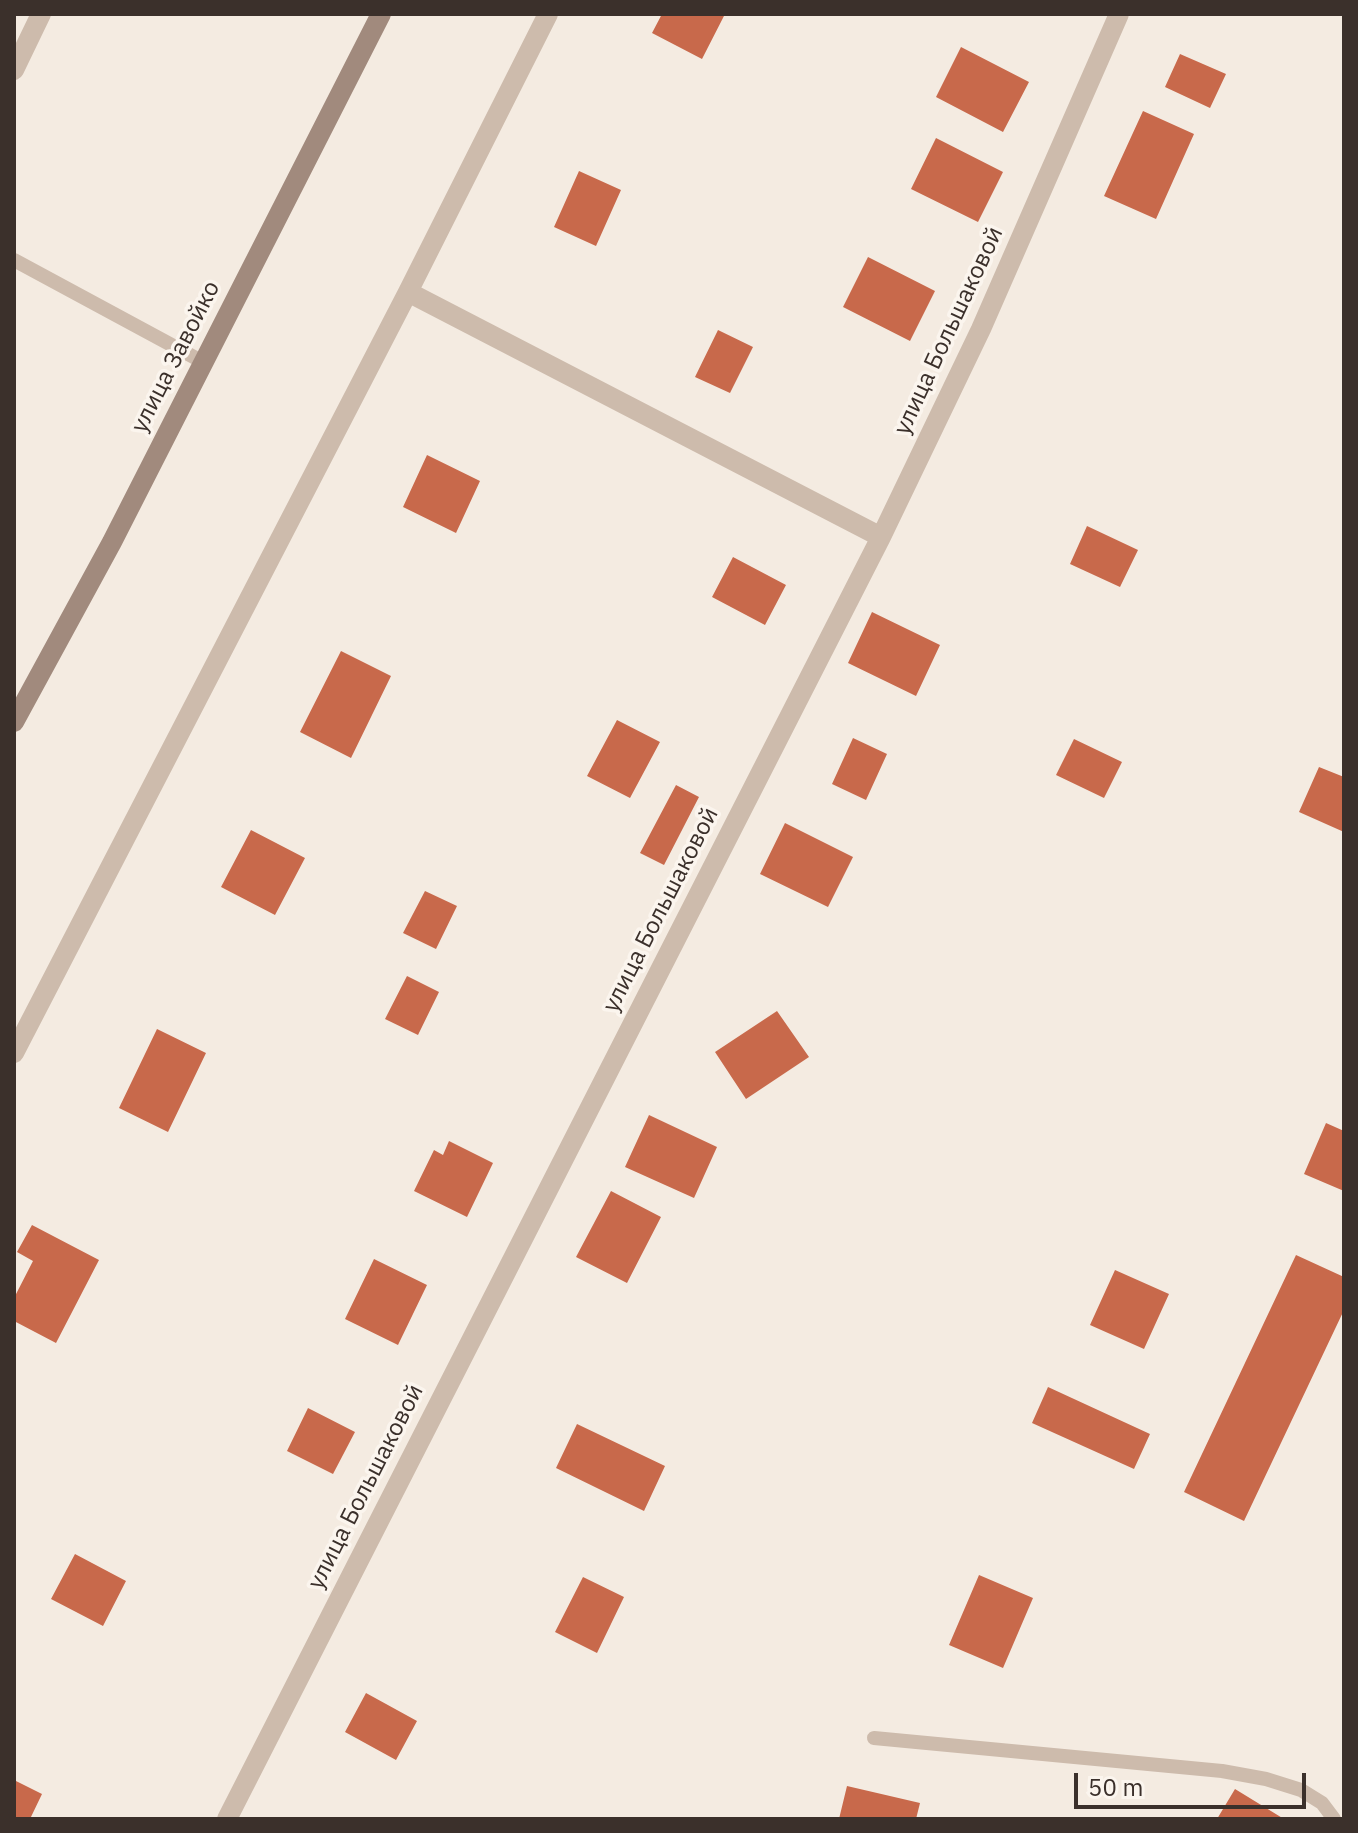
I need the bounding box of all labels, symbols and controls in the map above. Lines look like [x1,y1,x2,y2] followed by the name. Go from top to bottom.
[888,223,1010,439] street label: улица Большаковой
[125,276,227,438] street label: улица Завойко
[597,803,725,1017] street label: улица Большаковой
[302,1380,430,1594] street label: улица Большаковой
[1078,1757,1310,1807] scale bar
[1088,1771,1143,1803] text: 50 m

